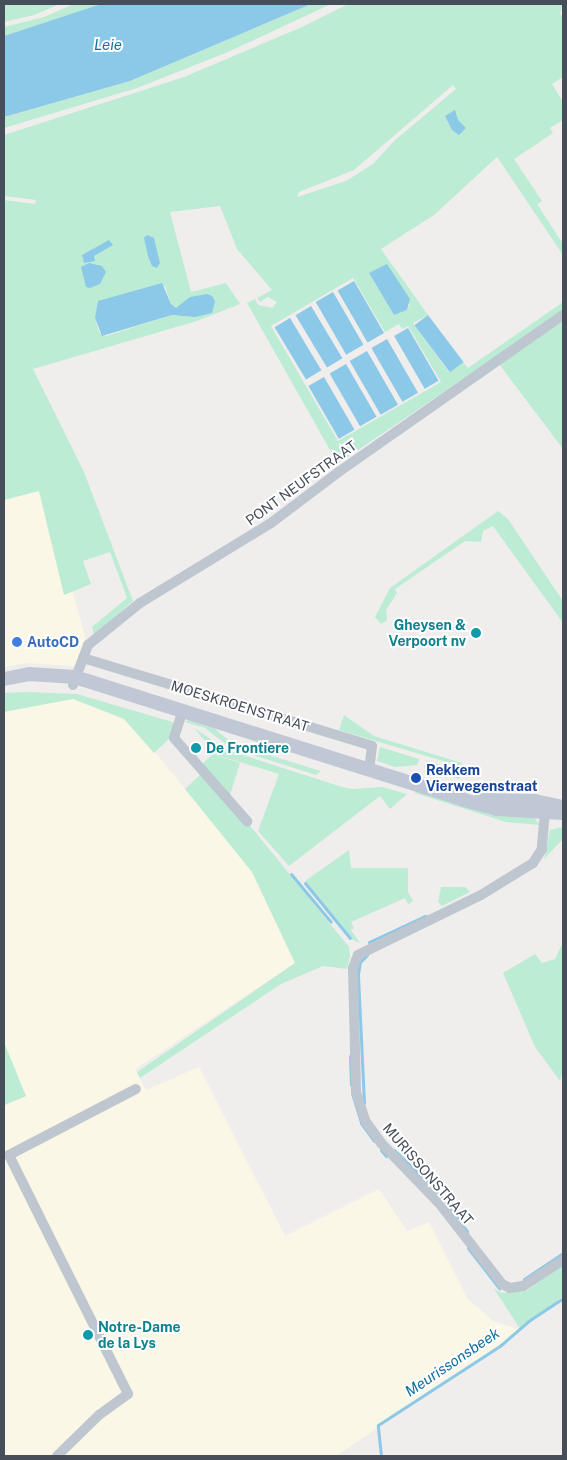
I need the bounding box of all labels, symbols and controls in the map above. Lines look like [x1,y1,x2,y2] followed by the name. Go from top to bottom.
[94,36,122,54] water label: Leie
[242,437,360,529] street label: PONT NEUFSTRAAT
[388,617,466,650] place label: Gheysen & Verpoort nv
[470,627,482,639] marker: Gheysen & Verpoort nv
[27,634,79,650] place label: AutoCD
[11,636,23,648] marker: AutoCD
[169,677,311,735] street label: MOESKROENSTRAAT
[206,740,289,756] place label: De Frontiere
[190,742,202,754] marker: De Frontiere
[426,762,537,794] place label: Rekkem Vierwegenstraat
[410,772,422,784] marker: Rekkem Vierwegenstraat
[379,1120,477,1228] street label: MURISSONSTRAAT
[98,1319,180,1351] place label: Notre-Dame de la Lys
[401,1324,503,1400] water label: Meurissonsbeek
[82,1329,94,1341] marker: Notre-Dame de la Lys

